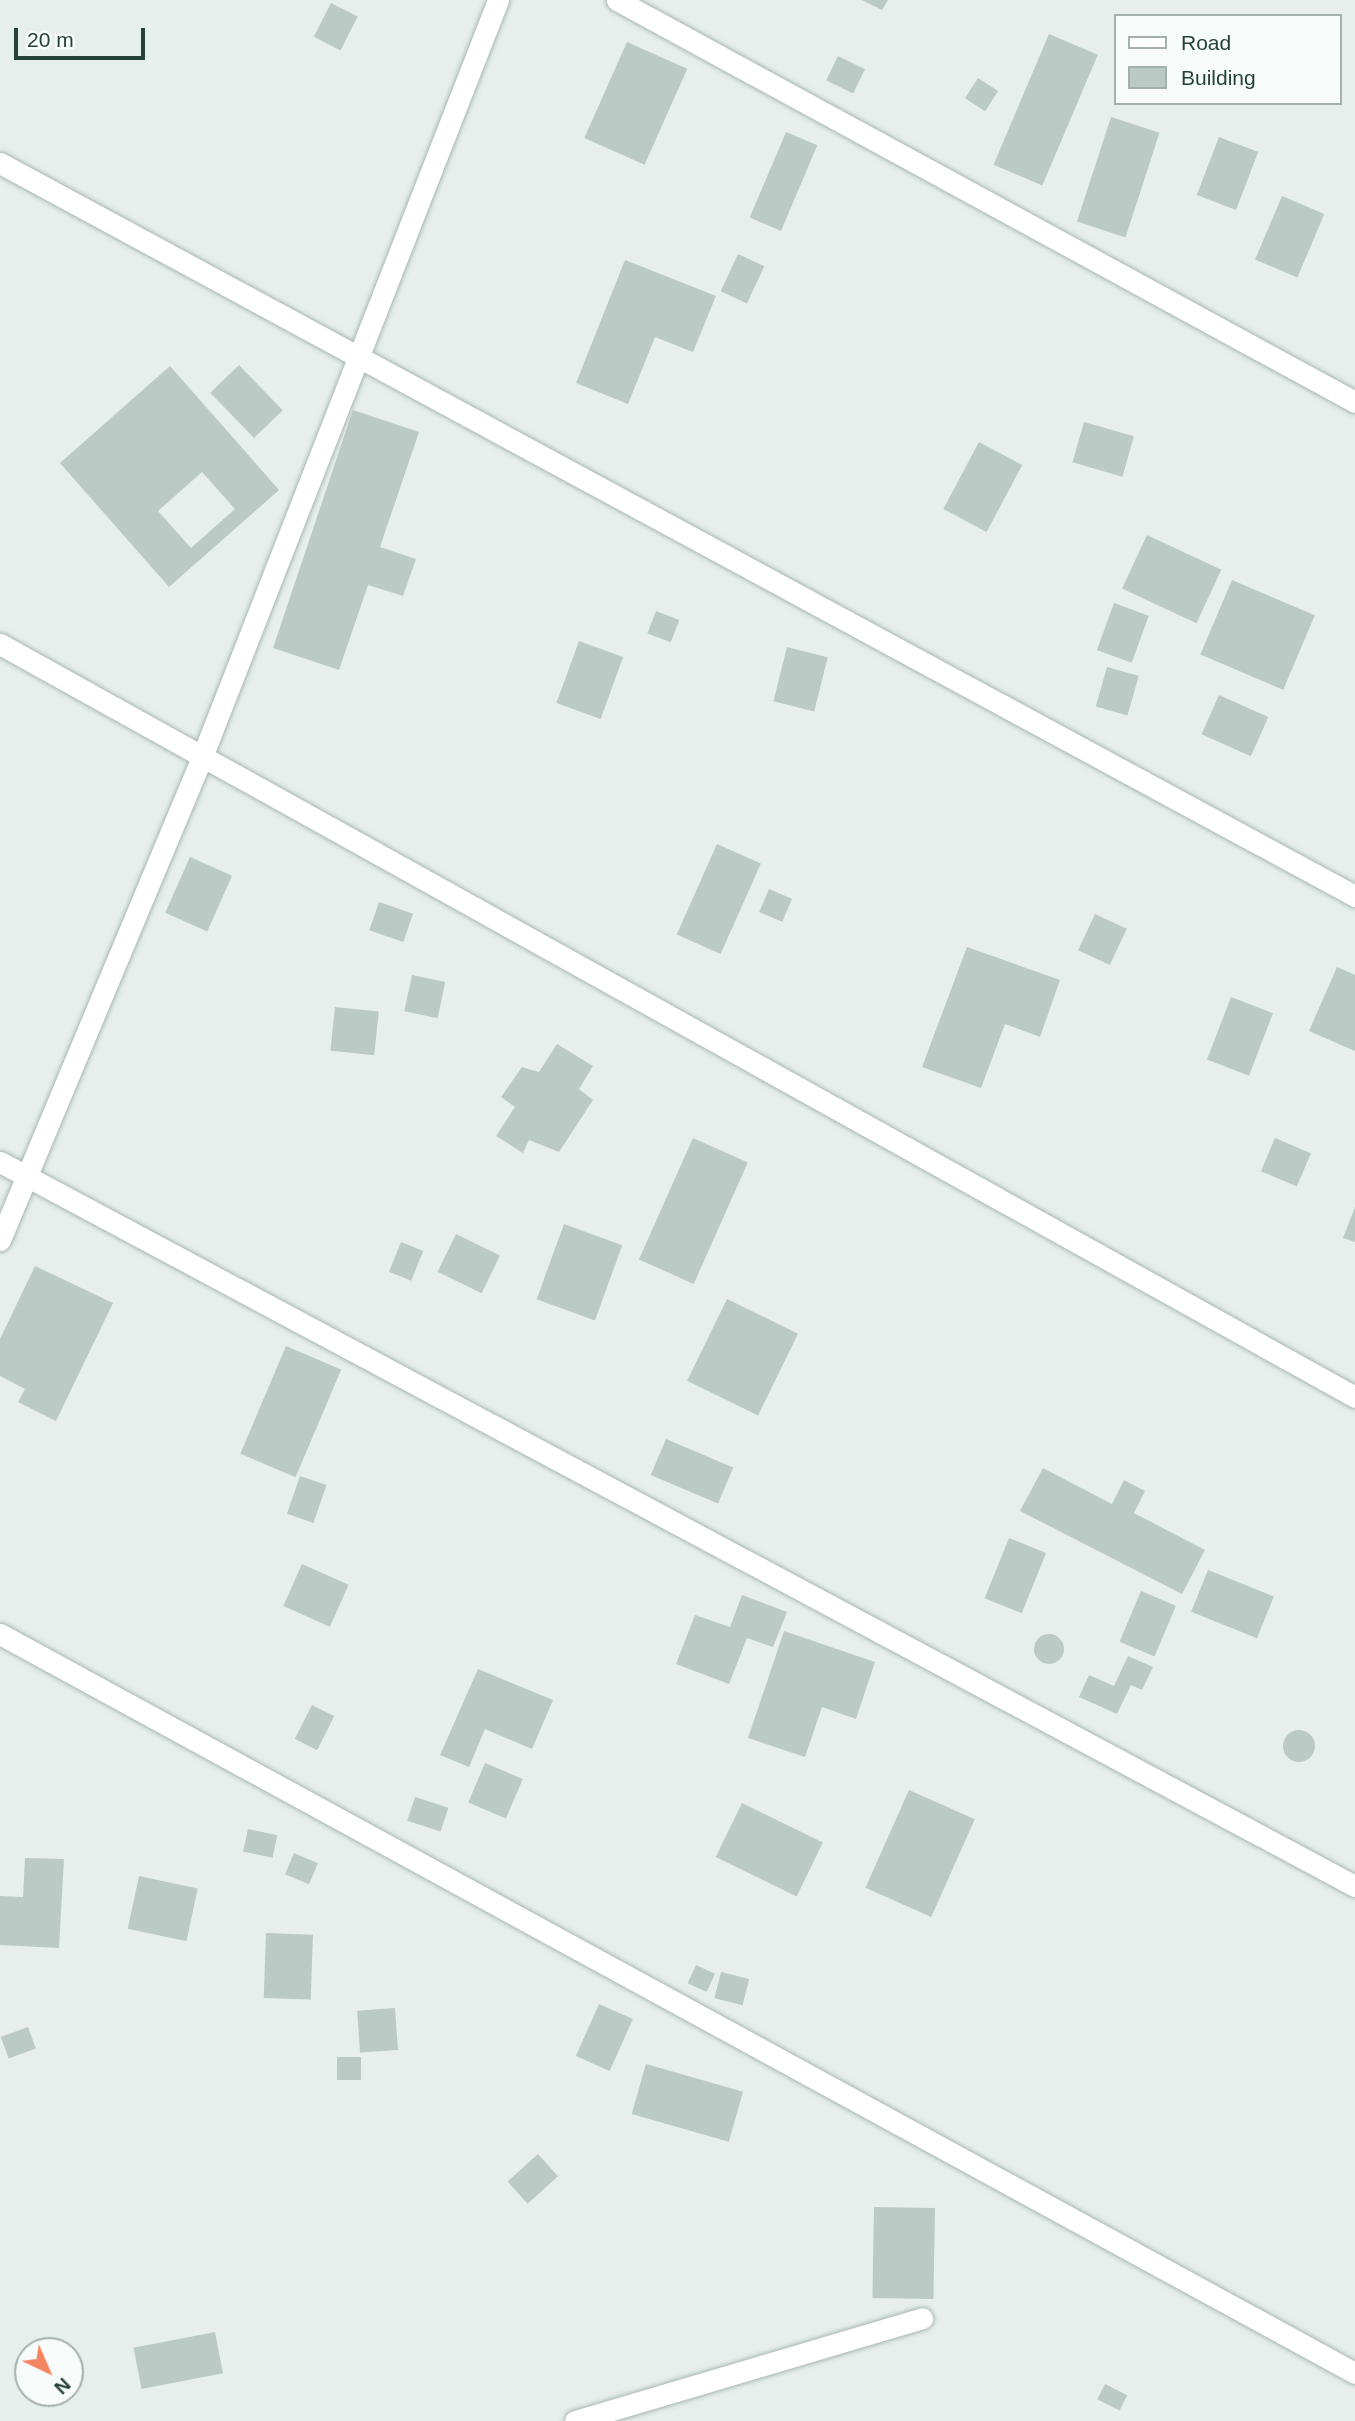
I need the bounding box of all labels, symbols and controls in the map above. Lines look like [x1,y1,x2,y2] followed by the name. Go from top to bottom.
[18,14,149,58] scale bar
[1114,14,1341,105] legend
[27,28,74,51] text: 20 m
[1181,31,1231,54] text: Road
[1181,66,1256,89] text: Building
[14,2337,84,2407] north arrow
[50,2374,75,2398] text: N

